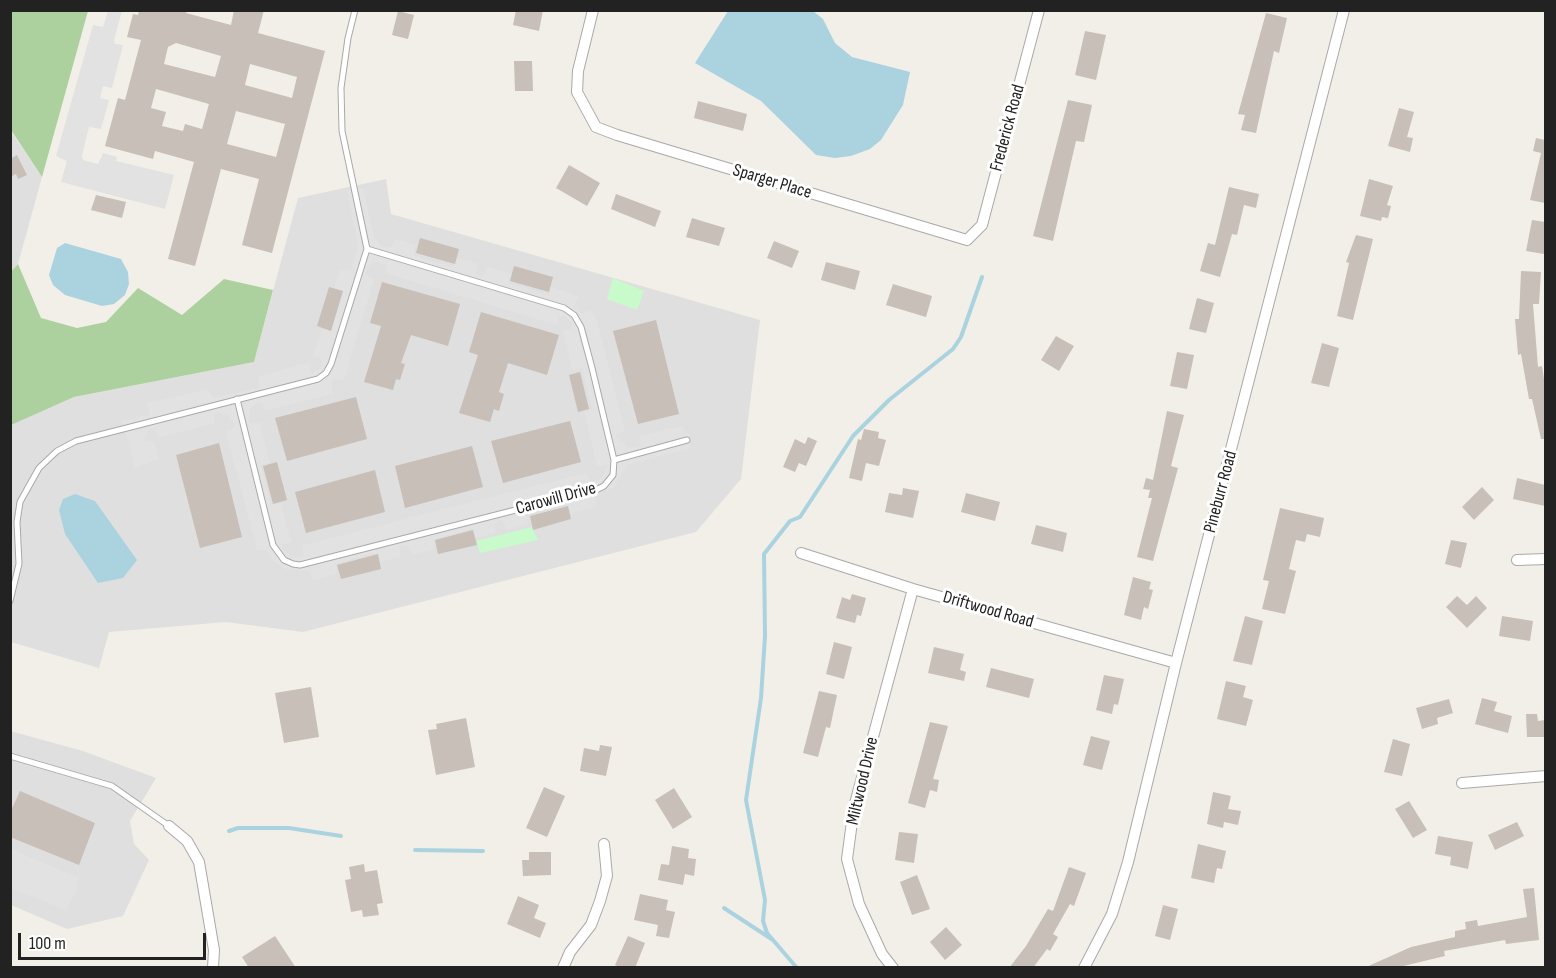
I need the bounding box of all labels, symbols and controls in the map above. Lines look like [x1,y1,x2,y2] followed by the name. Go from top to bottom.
[986,82,1030,174] street label: Frederick Road
[730,160,814,204] street label: Sparger Place
[1200,449,1242,535] street label: Pineburr Road
[514,478,598,520] street label: Carowill Drive
[940,587,1036,633] street label: Driftwood Road
[842,735,884,827] street label: Miltwood Drive
[21,921,208,959] scale bar
[29,933,66,954] text: 100 m

